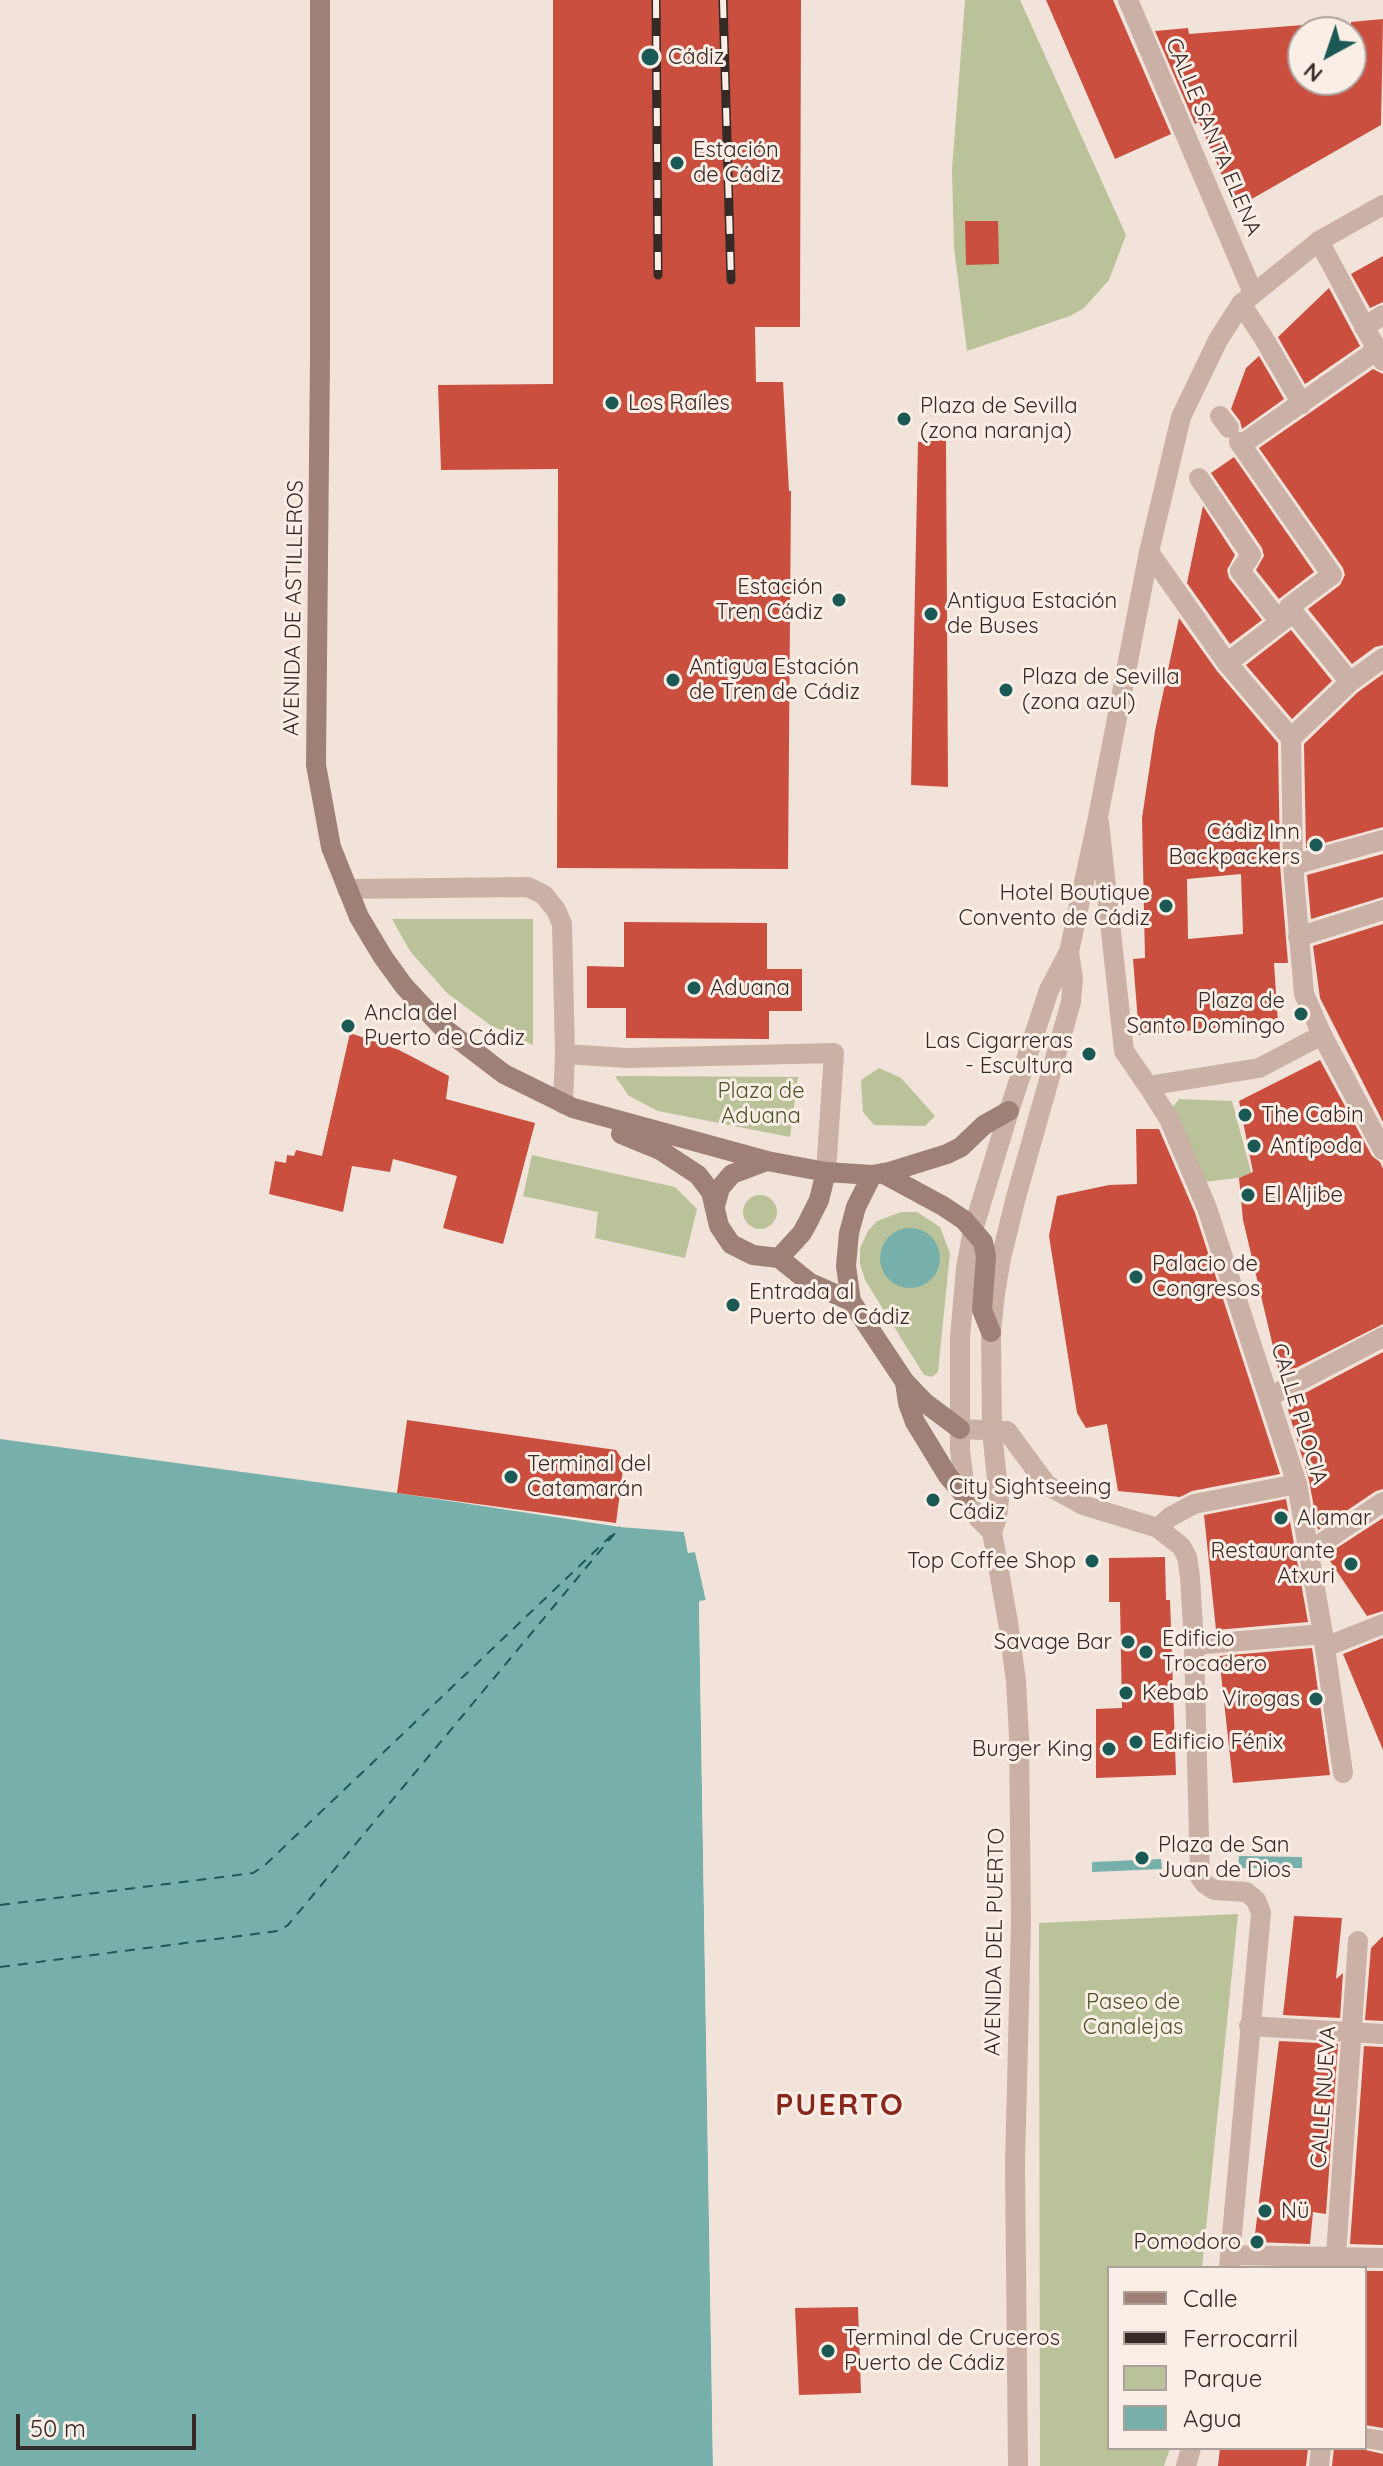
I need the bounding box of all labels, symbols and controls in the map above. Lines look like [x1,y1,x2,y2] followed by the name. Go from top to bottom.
[1287,16,1367,96] north arrow
[1159,34,1267,240] street label: CALLE SANTA ELENA
[668,44,724,70] place label: Cádiz
[639,46,661,68] marker: Cádiz
[1298,57,1328,89] text: N
[693,137,781,188] place label: Estación de Cádiz
[668,154,686,172] marker: Estación de Cádiz
[628,390,730,416] place label: Los Raíles
[920,393,1078,444] place label: Plaza de Sevilla (zona naranja)
[603,394,621,412] marker: Los Raíles
[895,410,913,428] marker: Plaza de Sevilla (zona naranja)
[279,480,309,736] street label: AVENIDA DE ASTILLEROS
[716,574,823,626] place label: Estación Tren Cádiz
[947,588,1117,640] place label: Antigua Estación de Buses
[830,591,848,609] marker: Estación Tren Cádiz
[922,605,940,623] marker: Antigua Estación de Buses
[689,654,860,706] place label: Antigua Estación de Tren de Cádiz
[1022,664,1180,716] place label: Plaza de Sevilla (zona azul)
[664,671,682,689] marker: Antigua Estación de Tren de Cádiz
[997,681,1015,699] marker: Plaza de Sevilla (zona azul)
[1169,819,1300,870] place label: Cádiz Inn Backpackers
[1307,836,1325,854] marker: Cádiz Inn Backpackers
[958,880,1150,932] place label: Hotel Boutique Convento de Cádiz
[1157,897,1175,915] marker: Hotel Boutique Convento de Cádiz
[710,975,790,1001] place label: Aduana
[685,979,703,997] marker: Aduana
[1127,988,1285,1040] place label: Plaza de Santo Domingo
[364,1000,525,1052] place label: Ancla del Puerto de Cádiz
[1292,1005,1310,1023] marker: Plaza de Santo Domingo
[339,1017,357,1035] marker: Ancla del Puerto de Cádiz
[925,1028,1073,1080] place label: Las Cigarreras - Escultura
[1080,1045,1098,1063] marker: Las Cigarreras - Escultura
[717,1078,805,1130] park label: Plaza de Aduana
[1261,1102,1364,1128] place label: The Cabin
[1236,1106,1254,1124] marker: The Cabin
[1270,1133,1362,1159] place label: Antípoda
[1245,1137,1263,1155] marker: Antípoda
[1264,1182,1343,1208] place label: El Aljibe
[1239,1186,1257,1204] marker: El Aljibe
[1152,1251,1260,1302] place label: Palacio de Congresos
[1127,1268,1145,1286] marker: Palacio de Congresos
[749,1279,910,1330] place label: Entrada al Puerto de Cádiz
[724,1296,742,1314] marker: Entrada al Puerto de Cádiz
[1265,1340,1333,1488] street label: CALLE PLOCIA
[527,1451,651,1502] place label: Terminal del Catamarán
[502,1468,520,1486] marker: Terminal del Catamarán
[949,1474,1112,1526] place label: City Sightseeing Cádiz
[924,1491,942,1509] marker: City Sightseeing Cádiz
[1297,1505,1371,1531] place label: Alamar
[1272,1509,1290,1527] marker: Alamar
[1211,1538,1335,1590] place label: Restaurante Atxuri
[907,1548,1076,1574] place label: Top Coffee Shop
[1083,1552,1101,1570] marker: Top Coffee Shop
[1342,1555,1360,1573] marker: Restaurante Atxuri
[1162,1626,1267,1678] place label: Edificio Trocadero
[994,1629,1112,1655] place label: Savage Bar
[1119,1633,1137,1651] marker: Savage Bar
[1137,1643,1155,1661] marker: Edificio Trocadero
[1142,1680,1209,1706] place label: Kebab
[1117,1684,1135,1702] marker: Kebab
[1222,1686,1300,1712] place label: Virogas
[1307,1690,1325,1708] marker: Virogas
[1152,1729,1283,1755] place label: Edificio Fénix
[1127,1733,1145,1751] marker: Edificio Fénix
[972,1736,1093,1762] place label: Burger King
[1100,1740,1118,1758] marker: Burger King
[980,1828,1010,2056] street label: AVENIDA DEL PUERTO
[1158,1832,1291,1884] place label: Plaza de San Juan de Dios
[1133,1849,1151,1867] marker: Plaza de San Juan de Dios
[1083,1989,1183,2040] park label: Paseo de Canalejas
[1306,2025,1342,2169] street label: CALLE NUEVA
[775,2088,905,2124] district label: PUERTO
[1281,2198,1310,2224] place label: Nü
[1256,2202,1274,2220] marker: Nü
[1134,2229,1241,2255] place label: Pomodoro
[1248,2233,1266,2251] marker: Pomodoro
[1107,2266,1367,2450] legend
[1183,2283,1238,2313] text: Calle
[1183,2323,1298,2353] text: Ferrocarril
[844,2325,1060,2376] place label: Terminal de Cruceros Puerto de Cádiz
[819,2342,837,2360] marker: Terminal de Cruceros Puerto de Cádiz
[1183,2363,1262,2393] text: Parque
[20,2398,200,2448] scale bar
[1183,2403,1242,2433] text: Agua
[30,2413,86,2443] text: 50 m

